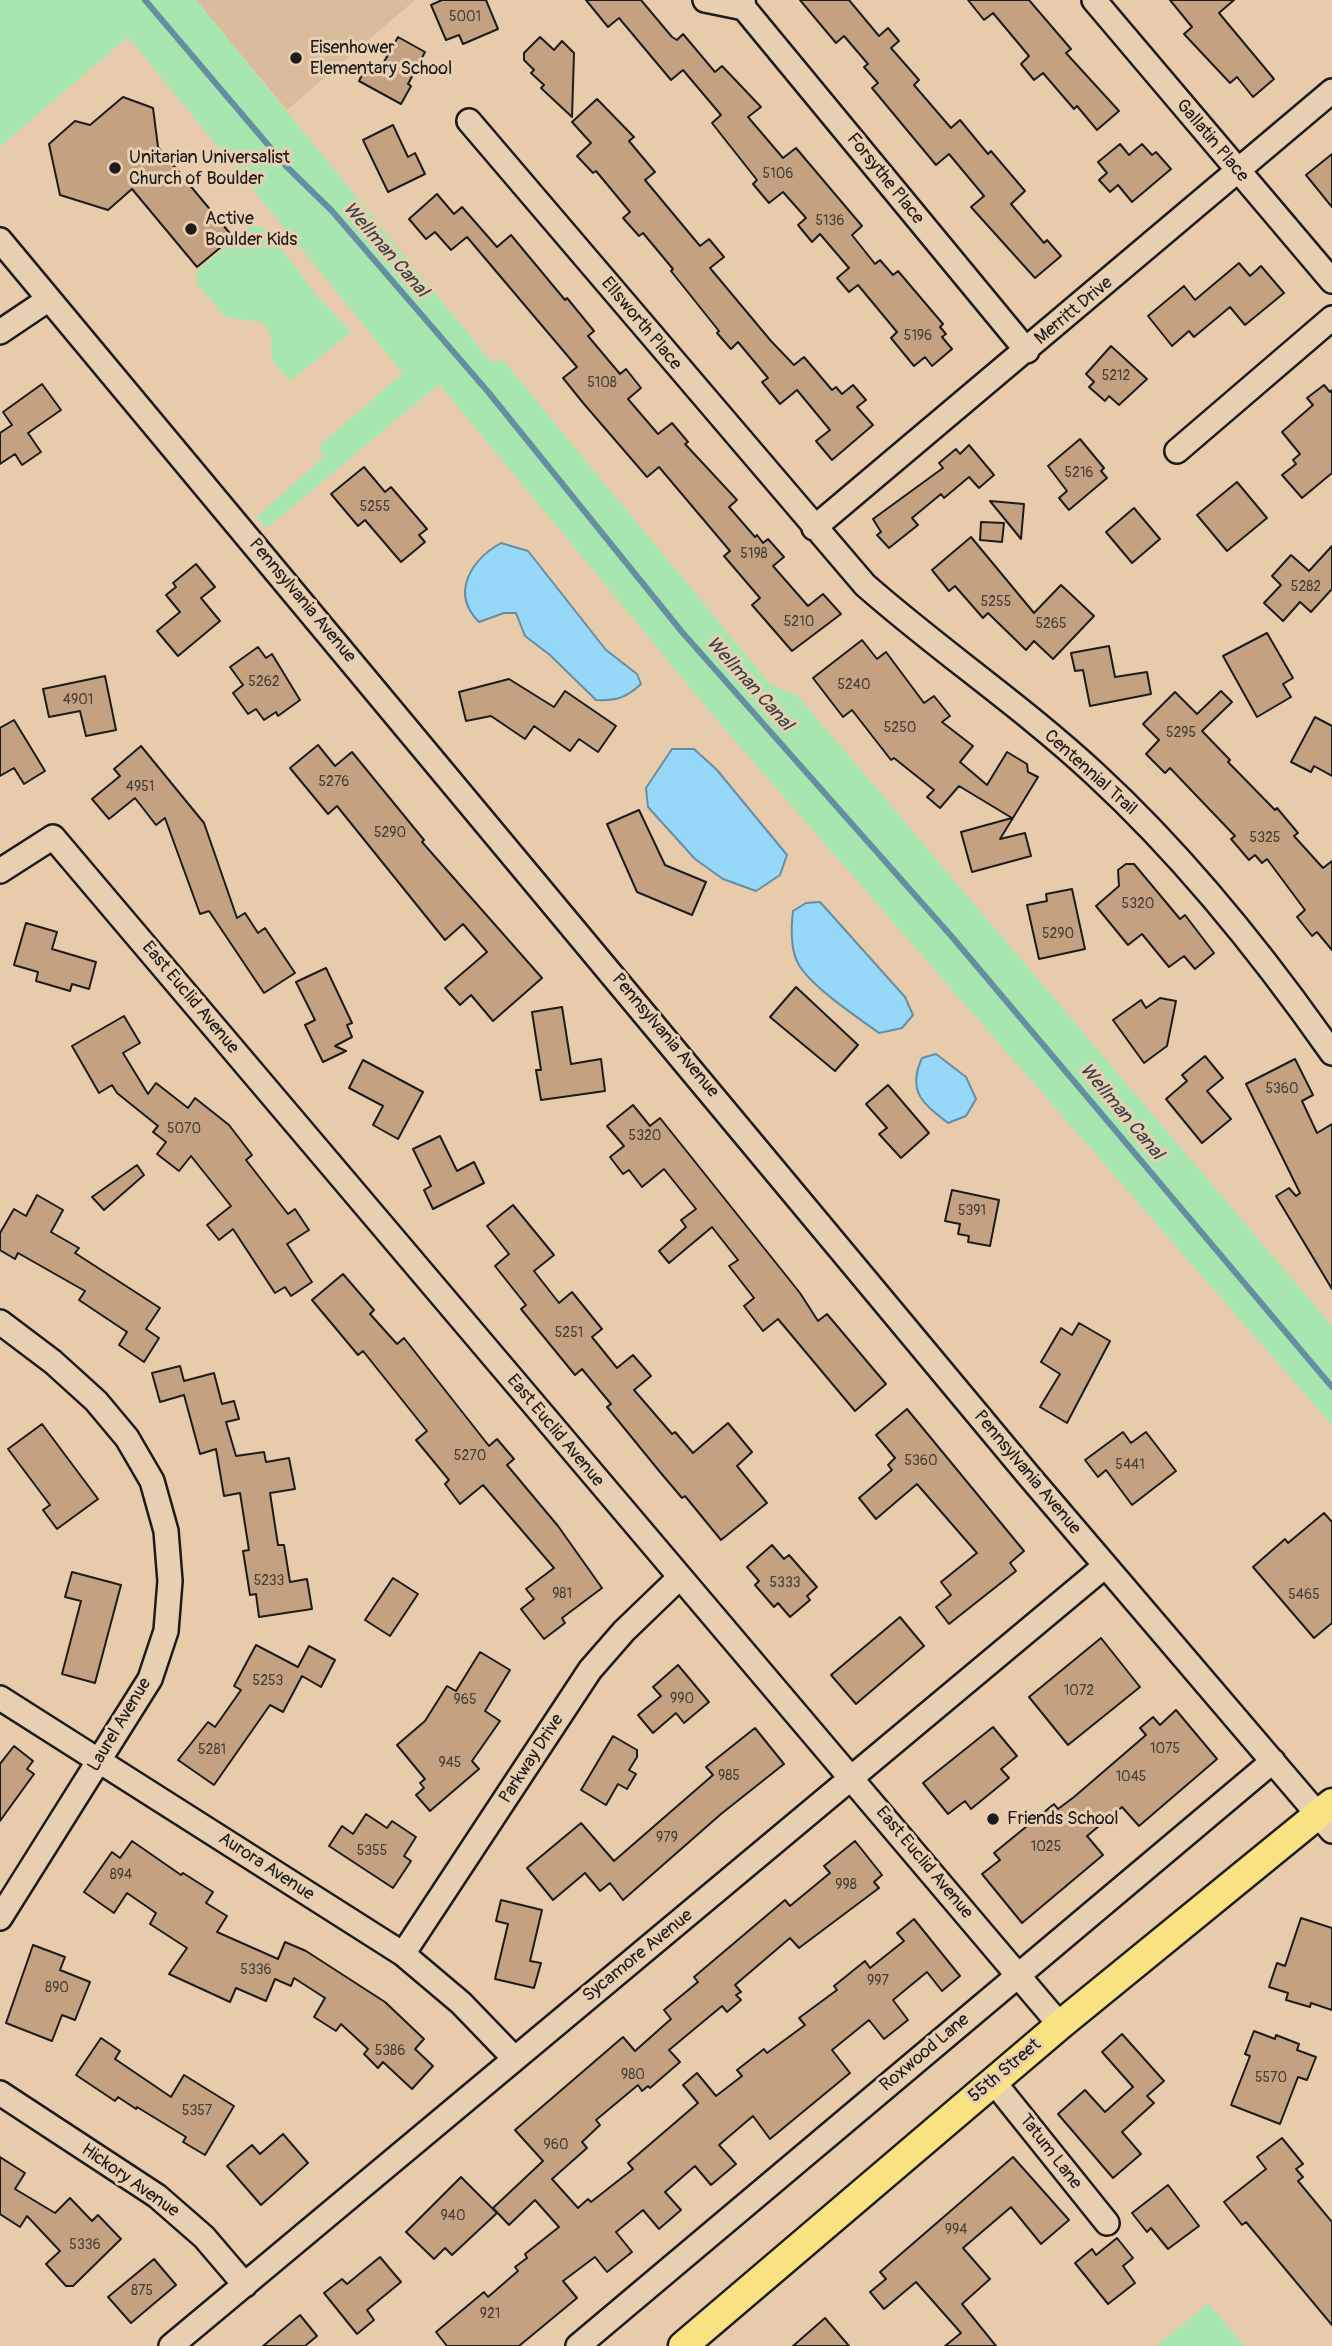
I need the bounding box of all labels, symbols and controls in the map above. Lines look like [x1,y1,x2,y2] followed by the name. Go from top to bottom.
[449,9,481,25] house number: 5001
[310,37,452,80] place label: Eisenhower Elementary School
[288,50,304,66] marker: Eisenhower Elementary School
[1171,95,1253,187] street label: Gallatin Place
[842,129,928,229] street label: Forsythe Place
[129,147,290,190] place label: Unitarian Universalist Church of Boulder
[107,160,123,176] marker: Unitarian Universalist Church of Boulder
[763,166,793,182] house number: 5106
[337,198,433,302] water label: Wellman Canal
[205,208,297,250] place label: Active Boulder Kids
[815,213,845,229] house number: 5136
[183,221,199,237] marker: Active Boulder Kids
[1031,272,1117,350] street label: Merritt Drive
[596,273,686,375] street label: Ellsworth Place
[904,328,932,344] house number: 5196
[1102,368,1130,384] house number: 5212
[587,375,617,391] house number: 5108
[1064,465,1094,481] house number: 5216
[360,499,390,515] house number: 5255
[244,535,360,667] street label: Pennsylvania Avenue
[740,546,768,562] house number: 5198
[1291,579,1321,595] house number: 5282
[981,594,1011,610] house number: 5255
[784,614,814,630] house number: 5210
[1035,616,1067,632] house number: 5265
[701,632,797,736] water label: Wellman Canal
[248,674,280,690] house number: 5262
[837,677,871,693] house number: 5240
[63,692,93,708] house number: 4901
[884,720,916,736] house number: 5250
[1166,725,1196,741] house number: 5295
[1039,726,1141,820] street label: Centennial Trail
[319,774,349,790] house number: 5276
[126,779,154,795] house number: 4951
[374,825,406,841] house number: 5290
[1250,830,1280,846] house number: 5325
[1122,896,1154,912] house number: 5320
[1042,926,1074,942] house number: 5290
[137,937,243,1059] street label: East Euclid Avenue
[607,970,723,1102] street label: Pennsylvania Avenue
[1074,1059,1168,1165] water label: Wellman Canal
[1265,1081,1299,1097] house number: 5360
[167,1121,201,1137] house number: 5070
[629,1128,661,1144] house number: 5320
[958,1203,986,1219] house number: 5391
[555,1325,583,1341] house number: 5251
[502,1370,608,1492] street label: East Euclid Avenue
[969,1407,1085,1539] street label: Pennsylvania Avenue
[454,1448,486,1464] house number: 5270
[904,1453,938,1469] house number: 5360
[1115,1457,1145,1473] house number: 5441
[254,1573,284,1589] house number: 5233
[769,1575,801,1591] house number: 5333
[552,1586,572,1602] house number: 981
[1288,1587,1320,1603] house number: 5465
[253,1673,283,1689] house number: 5253
[84,1674,156,1776] street label: Laurel Avenue
[1064,1683,1094,1699] house number: 1072
[670,1691,694,1707] house number: 990
[454,1692,476,1708] house number: 965
[495,1710,569,1808] street label: Parkway Drive
[1150,1741,1180,1757] house number: 1075
[198,1742,226,1758] house number: 5281
[439,1755,461,1771] house number: 945
[718,1768,740,1784] house number: 985
[1116,1769,1146,1785] house number: 1045
[871,1802,977,1924] street label: East Euclid Avenue
[1007,1808,1119,1830] place label: Friends School
[985,1811,1001,1827] marker: Friends School
[214,1828,318,1906] street label: Aurora Avenue
[656,1830,678,1846] house number: 979
[1031,1839,1061,1855] house number: 1025
[357,1843,387,1859] house number: 5355
[110,1867,132,1883] house number: 894
[835,1877,857,1893] house number: 998
[579,1905,697,2007] street label: Sycamore Avenue
[240,1962,272,1978] house number: 5336
[867,1973,889,1989] house number: 997
[45,1980,69,1996] house number: 890
[876,2009,974,2097] street label: Roxwood Lane
[964,2034,1046,2108] street label: 55th Street
[375,2043,405,2059] house number: 5386
[621,2067,645,2083] house number: 980
[1255,2070,1287,2086] house number: 5570
[182,2103,212,2119] house number: 5357
[1014,2110,1086,2194] street label: Tatum Lane
[544,2137,568,2153] house number: 960
[77,2139,183,2223] street label: Hickory Avenue
[441,2208,465,2224] house number: 940
[945,2222,967,2238] house number: 994
[69,2237,101,2253] house number: 5336
[131,2283,153,2299] house number: 875
[480,2306,500,2322] house number: 921

